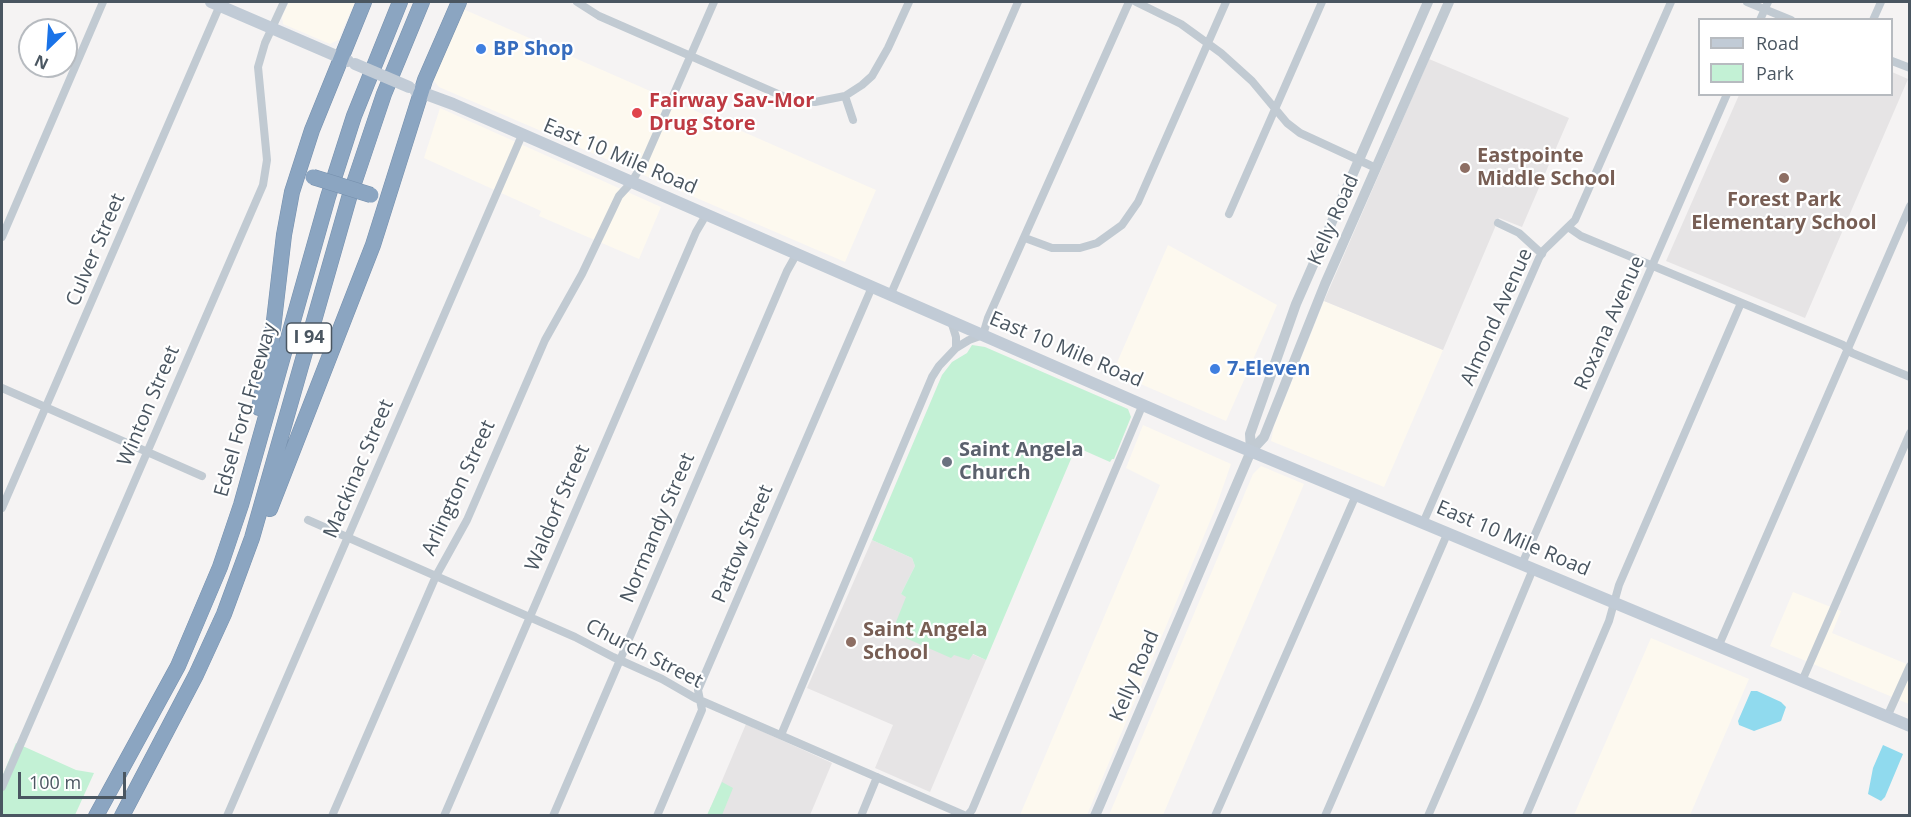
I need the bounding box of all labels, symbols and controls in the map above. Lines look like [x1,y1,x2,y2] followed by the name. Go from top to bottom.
[18,18,78,78] north arrow
[1698,18,1893,96] legend
[1756,31,1799,55] text: Road
[493,37,573,61] place label: BP Shop
[474,42,488,56] marker: BP Shop
[31,50,52,75] text: N
[1756,61,1794,85] text: Park
[649,89,814,136] place label: Fairway Sav-Mor Drug Store
[630,106,644,120] marker: Fairway Sav-Mor Drug Store
[540,114,700,200] street label: East 10 Mile Road
[1477,144,1616,191] place label: Eastpointe Middle School
[1458,161,1472,175] marker: Eastpointe Middle School
[1303,171,1365,269] street label: Kelly Road
[1777,171,1791,185] marker: Forest Park Elementary School
[1691,188,1877,235] place label: Forest Park Elementary School
[61,190,131,310] street label: Culver Street
[1456,245,1538,389] street label: Almond Avenue
[1570,252,1650,394] street label: Roxana Avenue
[986,307,1146,393] street label: East 10 Mile Road
[210,320,282,500] street label: Edsel Ford Freeway
[286,323,332,353] road number: I 94
[113,342,185,470] street label: Winton Street
[1227,357,1310,381] place label: 7-Eleven
[1208,362,1222,376] marker: 7-Eleven
[319,396,399,542] street label: Mackinac Street
[417,417,501,559] street label: Arlington Street
[959,438,1083,485] place label: Saint Angela Church
[521,441,595,575] street label: Waldorf Street
[616,449,700,607] street label: Normandy Street
[940,455,954,469] marker: Saint Angela Church
[707,481,779,607] street label: Pattow Street
[1433,496,1593,582] street label: East 10 Mile Road
[581,614,707,694] street label: Church Street
[863,618,987,665] place label: Saint Angela School
[1105,627,1165,725] street label: Kelly Road
[844,635,858,649] marker: Saint Angela School
[21,760,129,798] scale bar
[29,770,81,794] text: 100 m

